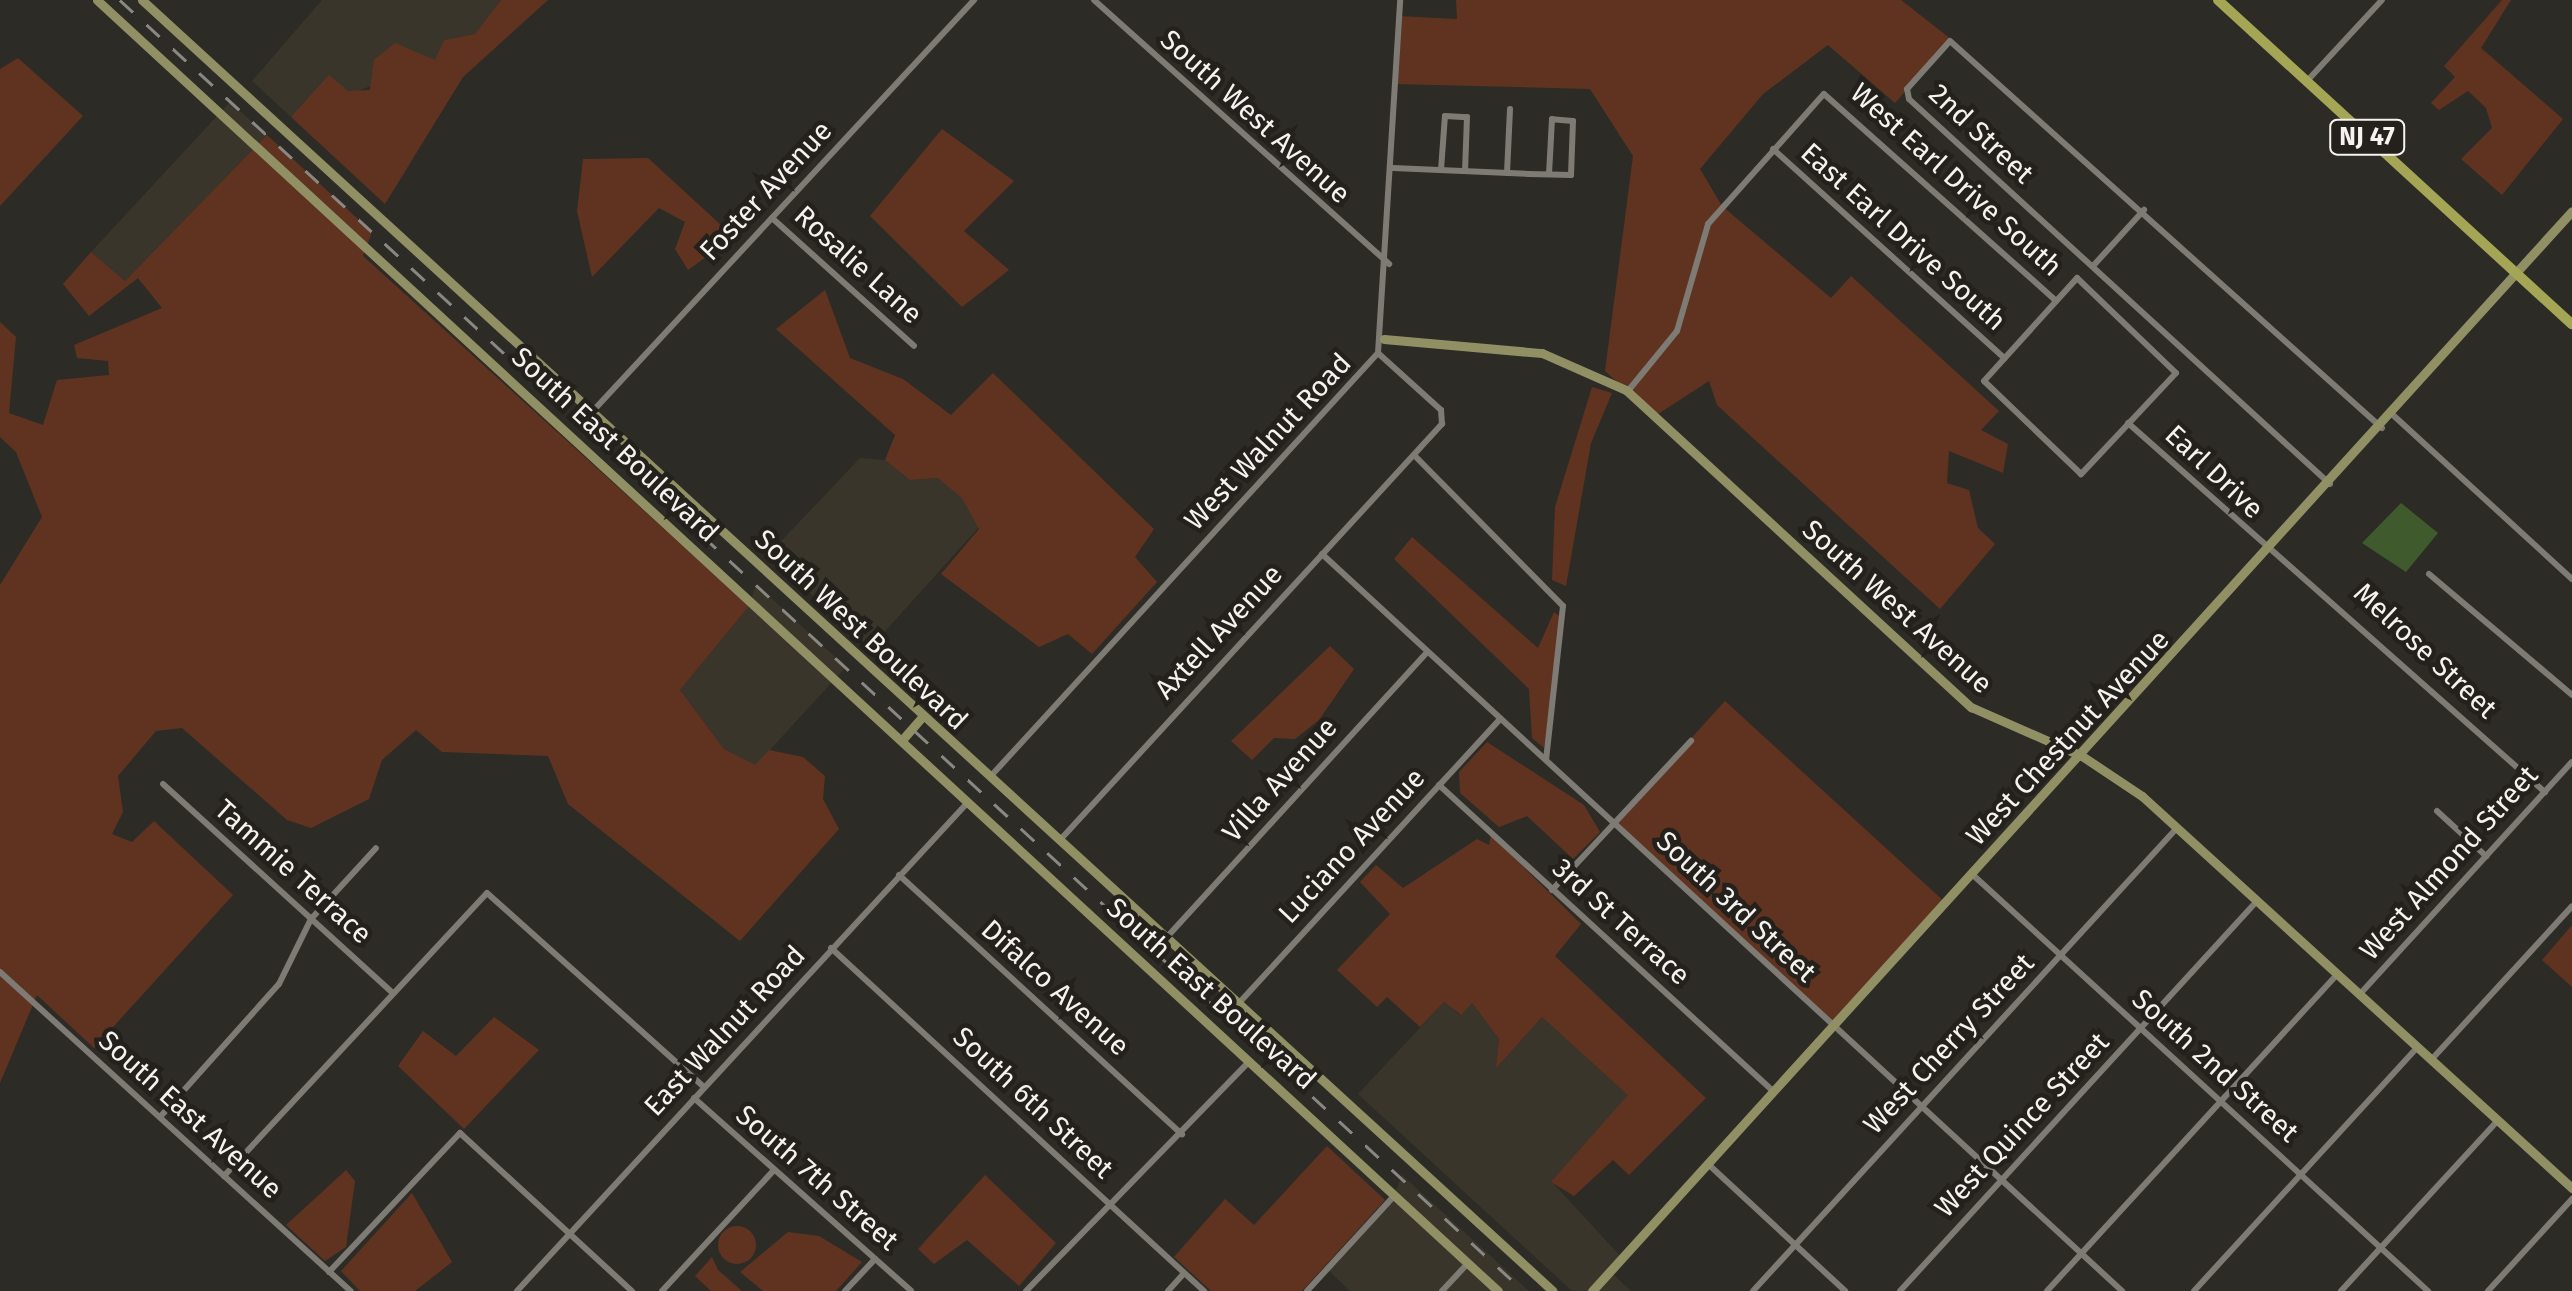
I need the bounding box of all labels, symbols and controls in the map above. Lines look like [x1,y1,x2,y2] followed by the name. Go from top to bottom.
[1153,23,1357,211] street label: South West Avenue
[1843,76,2069,284] street label: West Earl Drive South
[1922,77,2040,191] street label: 2nd Street
[693,114,839,268] street label: Foster Avenue
[2327,117,2407,157] road number: NJ 47
[1794,136,2012,338] street label: East Earl Drive South
[787,199,929,331] street label: Rosalie Lane
[505,341,725,549] street label: South East Boulevard
[1178,347,1358,537] street label: West Walnut Road
[2158,418,2270,526] street label: Earl Drive
[1795,513,1999,701] street label: South West Avenue
[748,523,974,737] street label: South West Boulevard
[1148,558,1290,706] street label: Axtell Avenue
[2347,576,2503,726] street label: Melrose Street
[1960,623,2176,853] street label: West Chestnut Avenue
[1216,711,1344,849] street label: Villa Avenue
[2353,759,2545,967] street label: West Almond Street
[1272,762,1432,930] street label: Luciano Avenue
[208,793,378,951] street label: Tammie Terrace
[1649,824,1823,990] street label: South 3rd Street
[1545,852,1697,992] street label: 3rd St Terrace
[1099,891,1323,1097] street label: South East Boulevard
[974,913,1136,1063] street label: Difalco Avenue
[638,939,812,1123] street label: East Walnut Road
[1857,947,2041,1141] street label: West Cherry Street
[2125,983,2305,1149] street label: South 2nd Street
[946,1020,1120,1186] street label: South 6th Street
[91,1024,289,1206] street label: South East Avenue
[1928,1026,2116,1224] street label: West Quince Street
[729,1098,905,1258] street label: South 7th Street

